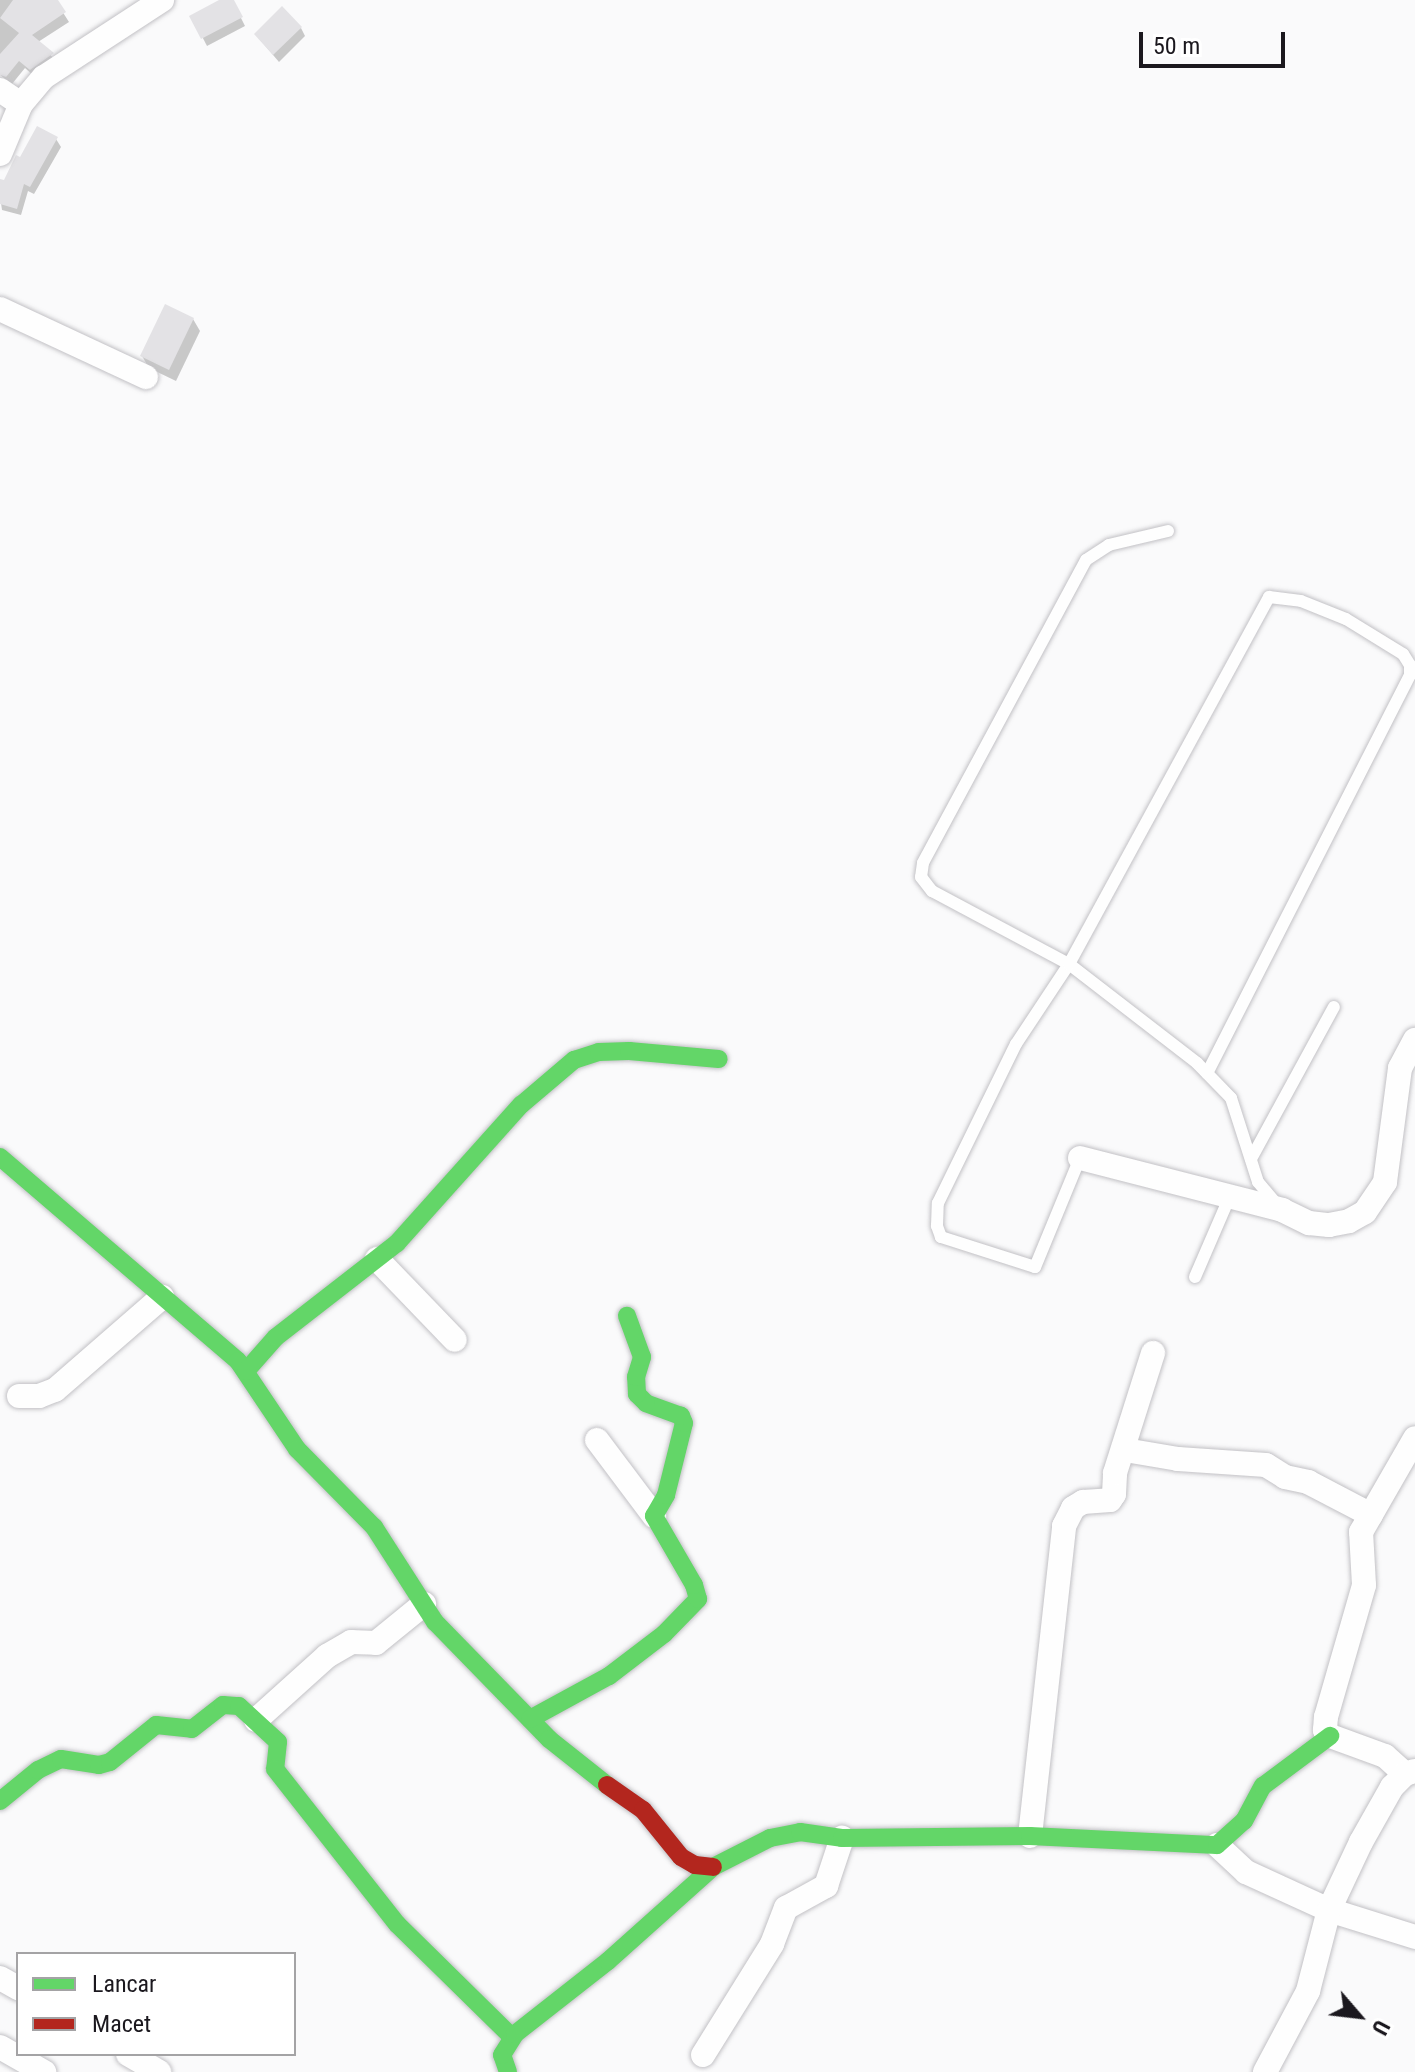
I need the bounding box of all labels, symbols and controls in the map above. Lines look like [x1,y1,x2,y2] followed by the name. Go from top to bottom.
[1143,16,1289,66] scale bar
[1153,32,1200,60] text: 50 m
[16,1952,296,2056] legend
[92,1970,156,1998] text: Lancar
[1319,1976,1399,2056] north arrow
[92,2010,151,2038] text: Macet
[1367,2016,1395,2039] text: U

